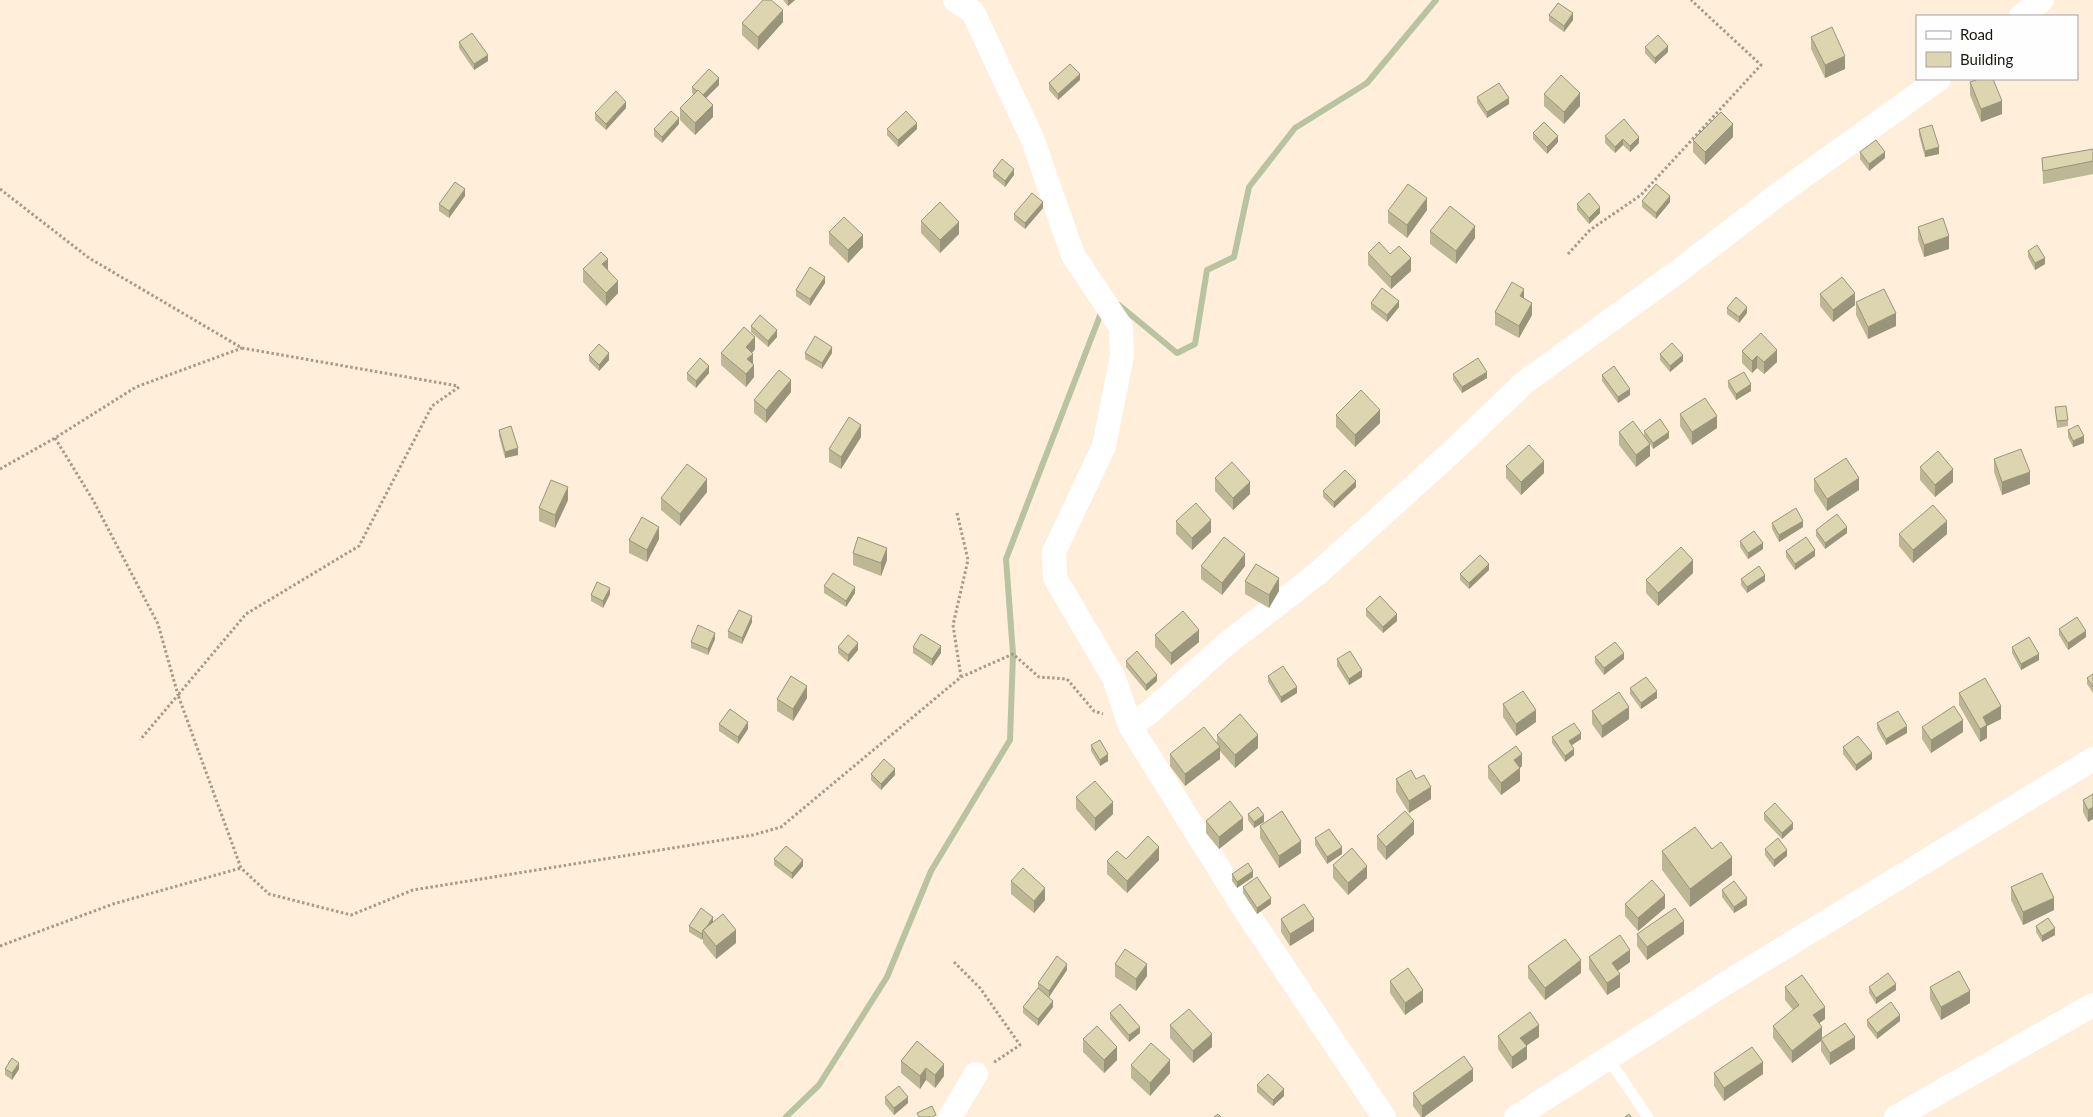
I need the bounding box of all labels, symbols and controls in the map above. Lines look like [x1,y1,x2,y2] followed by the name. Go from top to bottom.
[1916,15,2078,80] legend
[1960,25,1993,43] text: Road
[1960,50,2013,68] text: Building

